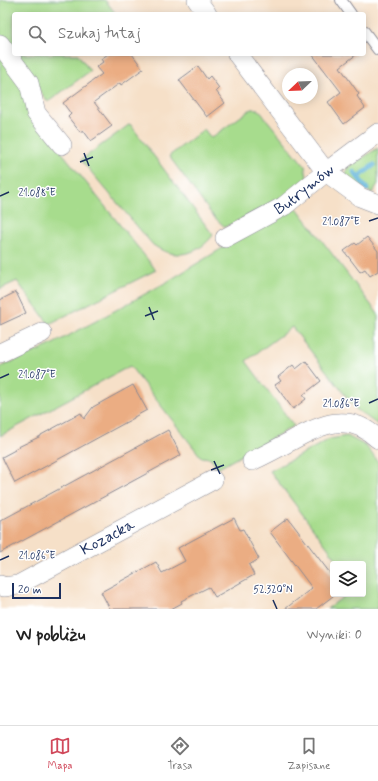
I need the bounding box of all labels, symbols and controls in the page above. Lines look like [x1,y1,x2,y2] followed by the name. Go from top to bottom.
[12,12,366,56] search box
[26,23,48,45] icon: search
[58,24,141,44] text: Szukaj tutaj
[282,68,318,104] north arrow
[270,159,338,220] street label: Butrymów
[18,186,56,200] text: 21.088°E
[322,215,360,229] text: 21.087°E
[18,368,56,382] text: 21.087°E
[323,397,359,411] text: 21.086°E
[76,514,138,560] street label: Kozacka
[19,549,55,563] text: 21.086°E
[330,561,366,597] map controls
[330,561,366,597] button: layers
[12,581,61,600] scale bar
[18,583,41,597] text: 20 m
[253,583,293,597] text: 52.320°N
[16,624,85,646] text: W pobliżu
[307,627,362,644] text: Wyniki: 0
[47,735,73,773] tab: Mapa
[168,735,192,773] tab: Trasa
[287,735,331,773] tab: Zapisane

